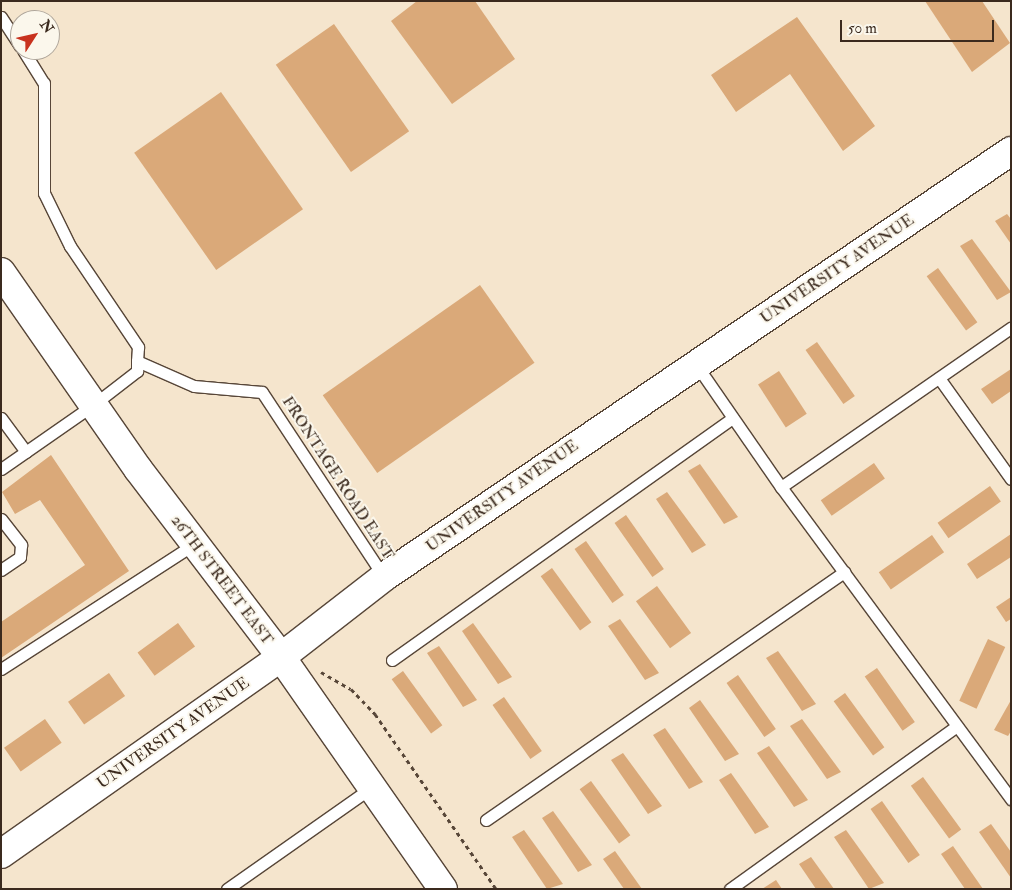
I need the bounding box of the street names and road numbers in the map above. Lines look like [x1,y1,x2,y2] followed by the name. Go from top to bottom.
[756,210,918,328] street label: UNIVERSITY AVENUE
[278,393,398,563] street label: FRONTAGE ROAD EAST
[422,436,582,556] street label: UNIVERSITY AVENUE
[167,511,277,649] street label: 26TH STREET EAST
[93,673,253,793] street label: UNIVERSITY AVENUE

